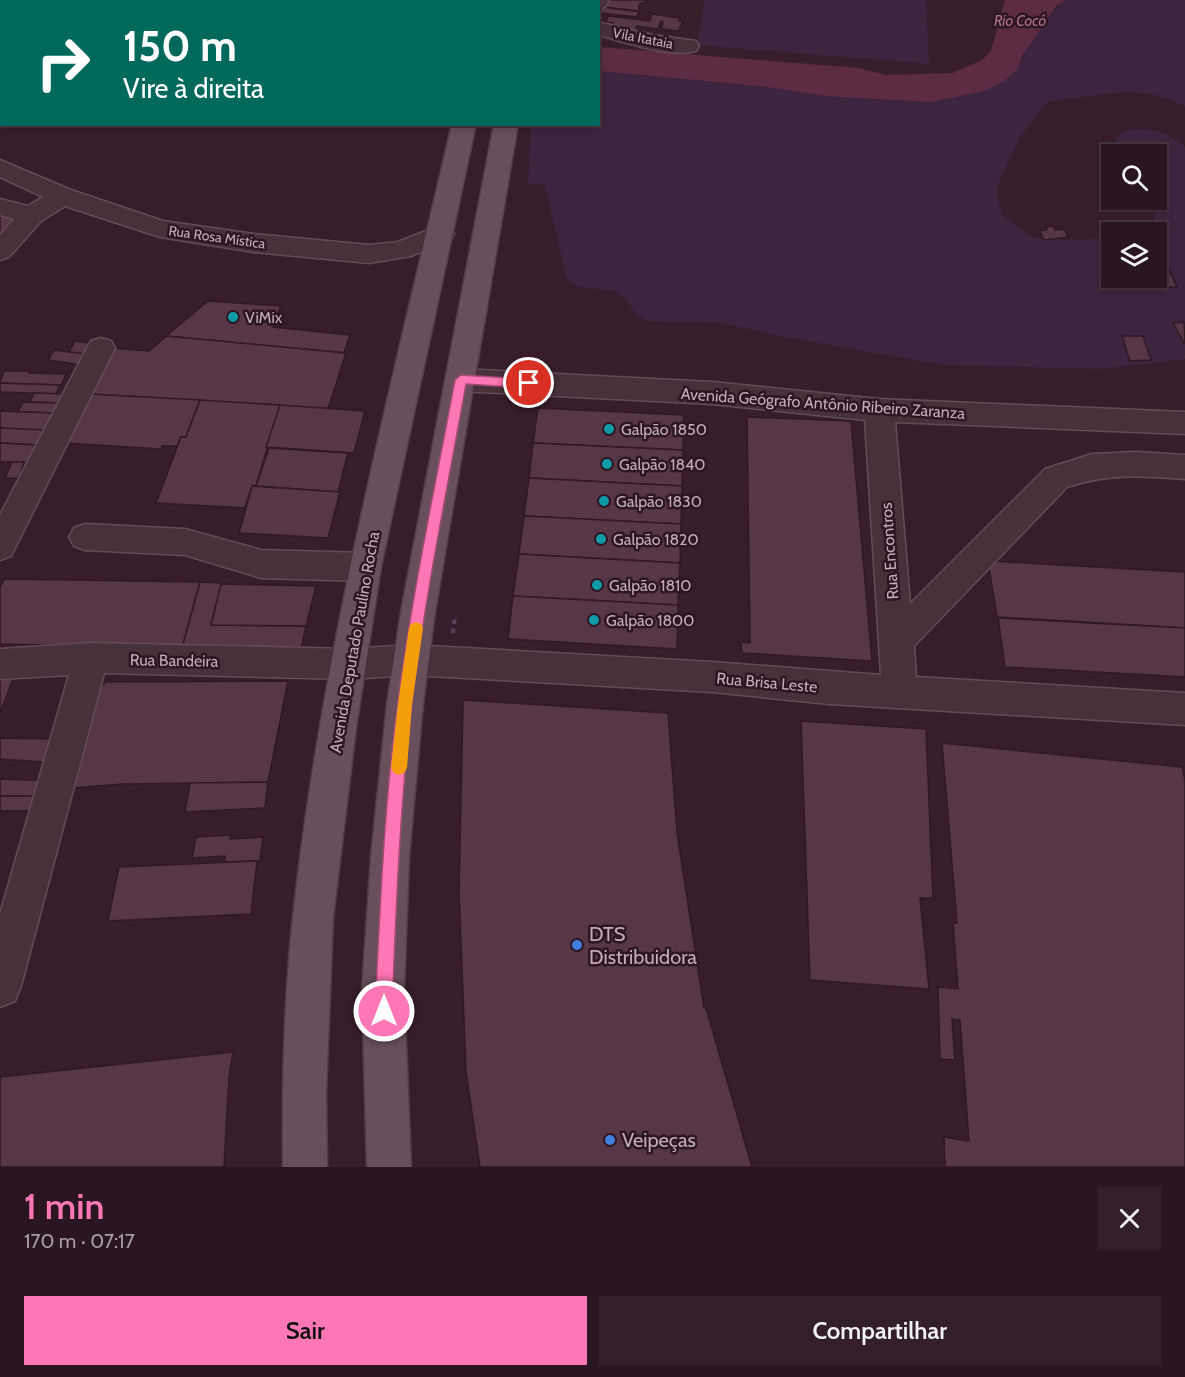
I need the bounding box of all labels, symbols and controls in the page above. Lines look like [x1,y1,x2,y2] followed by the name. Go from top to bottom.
[994,12,1046,30] water label: Rio Cocó
[123,20,237,72] text: 150 m
[611,23,675,53] street label: Vila Itataia
[24,24,102,102] icon: right
[123,72,264,105] text: Vire à direita
[1101,144,1167,288] map controls
[1101,144,1167,210] button: search
[167,221,267,253] street label: Rua Rosa Mística
[1101,222,1167,288] button: layers
[245,308,283,327] place label: ViMix
[226,310,240,324] marker: ViMix
[503,357,554,408] pin
[512,366,545,399] icon: arrive
[680,384,966,423] street label: Avenida Geógrafo Antônio Ribeiro Zaranza
[621,420,707,439] place label: Galpão 1850
[602,422,616,436] marker: Galpão 1850
[619,455,706,474] place label: Galpão 1840
[600,457,614,471] marker: Galpão 1840
[616,492,702,511] place label: Galpão 1830
[597,494,611,508] marker: Galpão 1830
[877,501,902,600] street label: Rua Encontros
[326,530,383,754] street label: Avenida Deputado Paulino Rocha
[613,530,699,549] place label: Galpão 1820
[594,532,608,546] marker: Galpão 1820
[609,576,692,595] place label: Galpão 1810
[590,578,604,592] marker: Galpão 1810
[606,611,694,630] place label: Galpão 1800
[587,613,601,627] marker: Galpão 1800
[130,650,219,671] street label: Rua Bandeira
[716,669,818,696] street label: Rua Brisa Leste
[589,922,697,969] place label: DTS Distribuidora
[570,938,584,952] marker: DTS Distribuidora
[352,979,416,1043] position arrow
[622,1128,696,1152] place label: Veipeças
[603,1133,617,1147] marker: Veipeças
[24,1184,104,1228] text: 1 min
[1098,1187,1161,1250] button: close
[24,1229,135,1253] text: 170 m · 07:17
[24,1296,587,1365] button: Sair
[599,1296,1161,1365] button: Compartilhar

